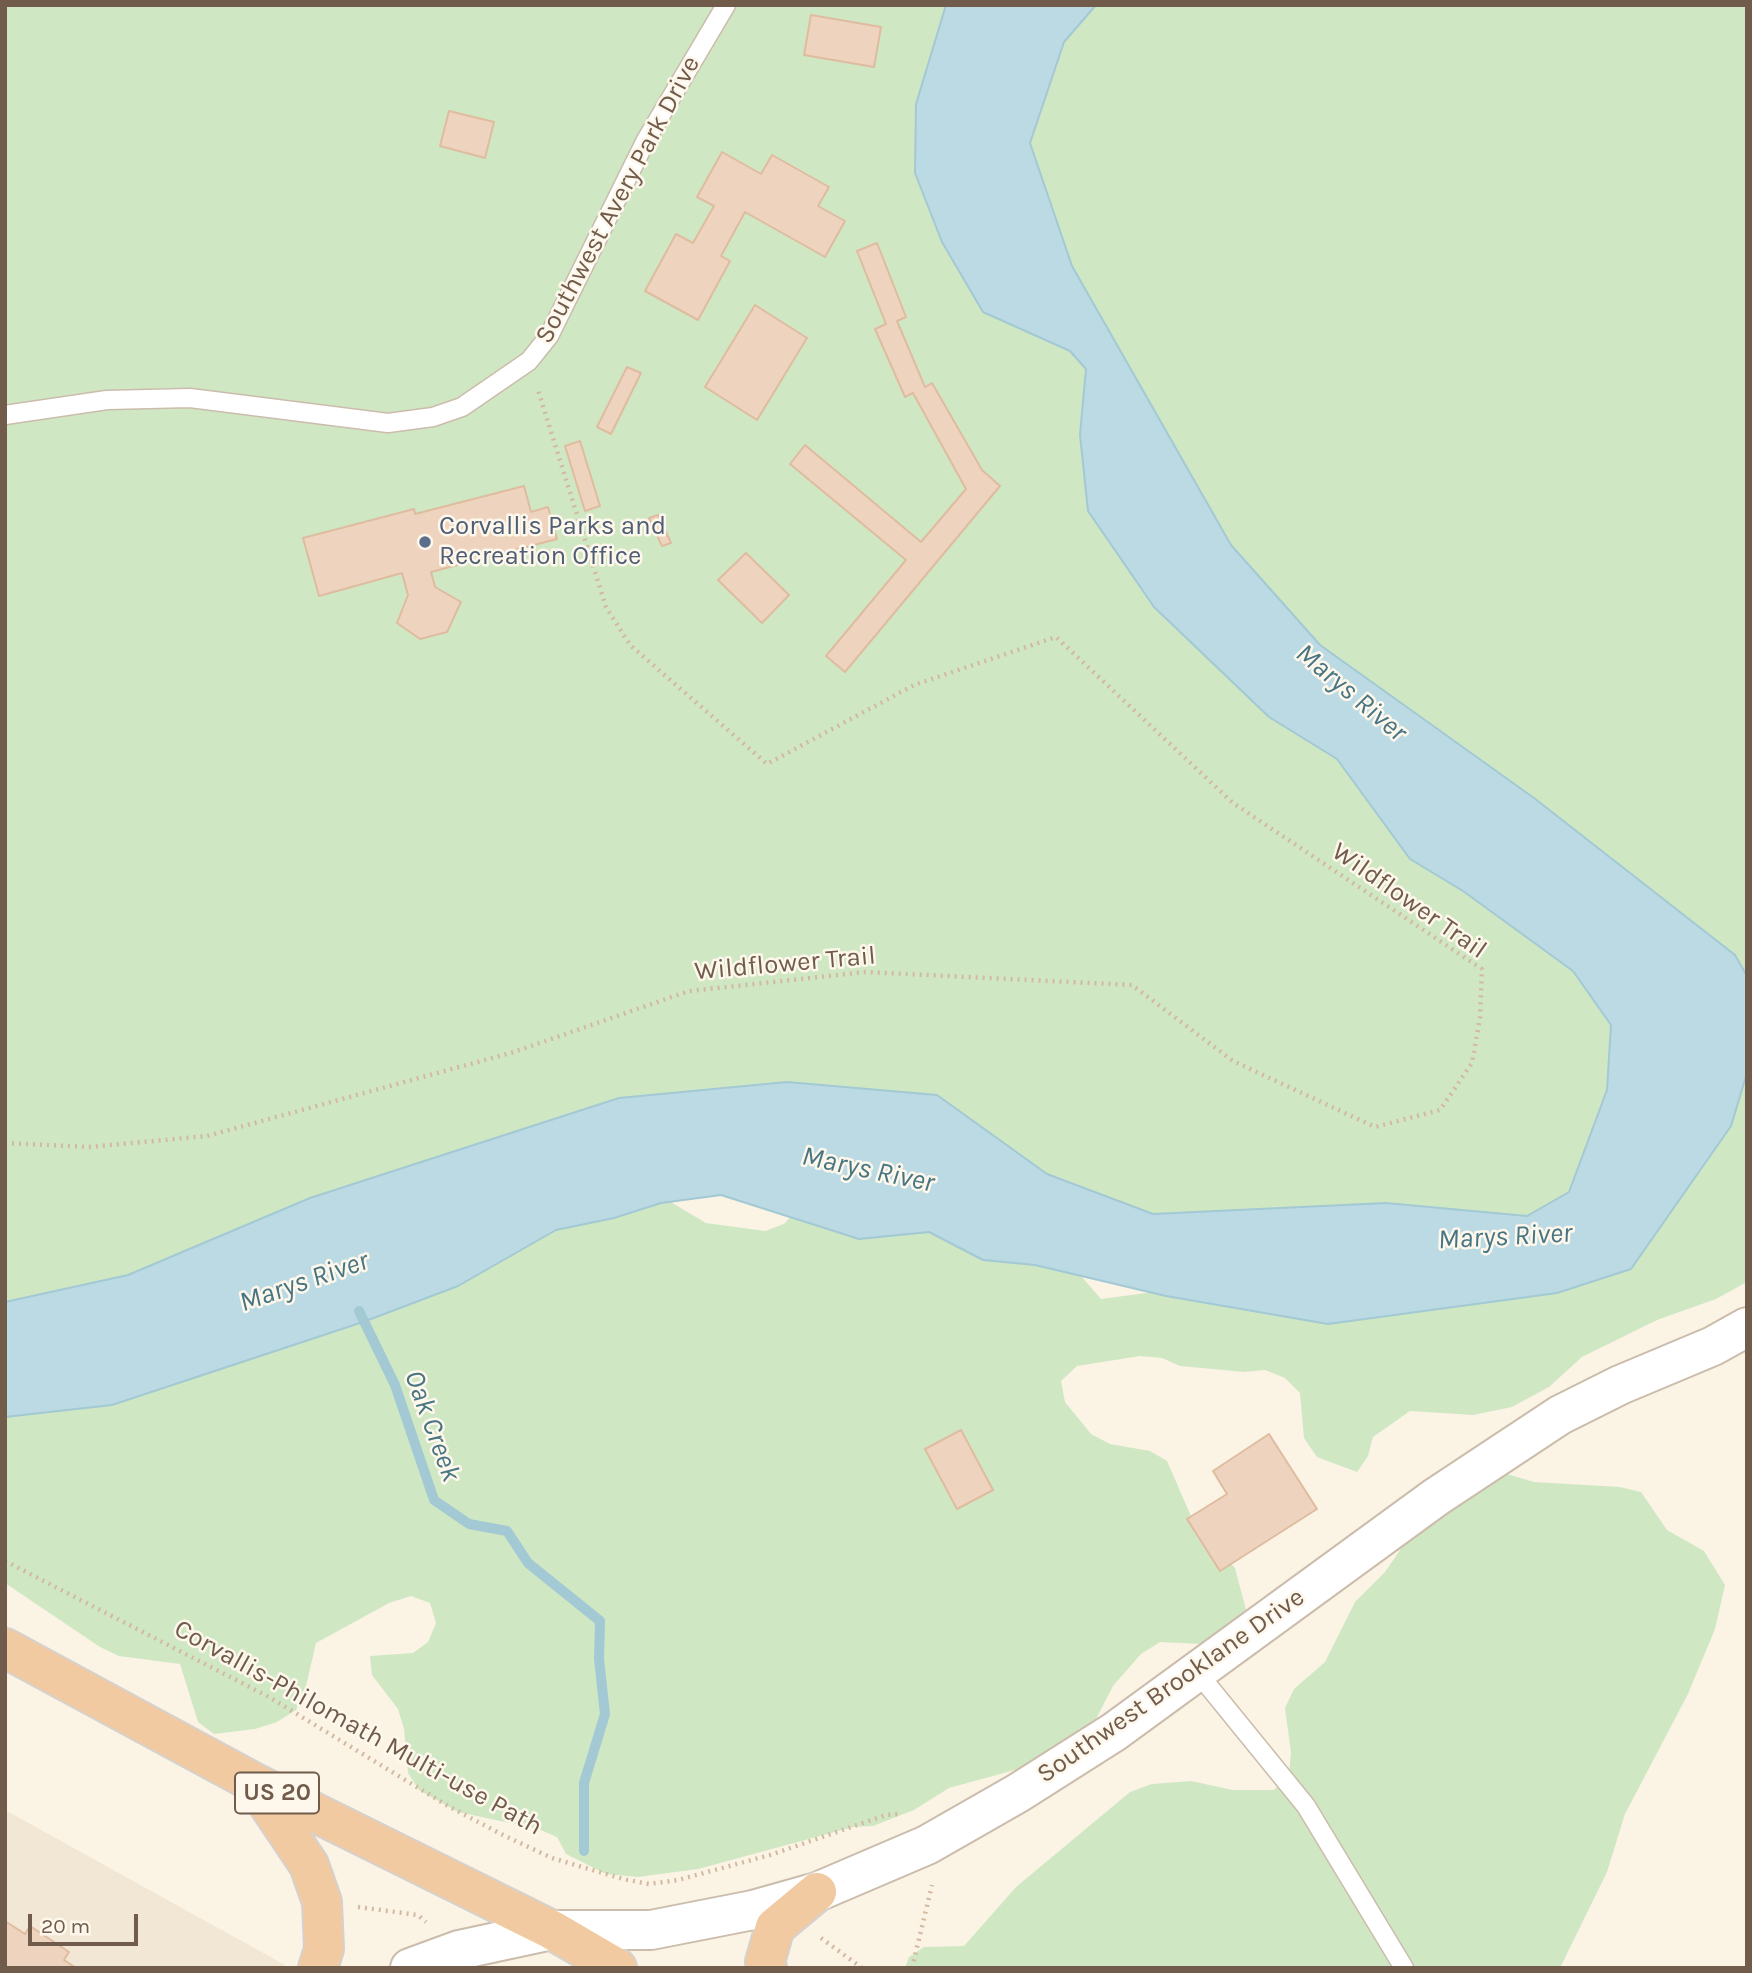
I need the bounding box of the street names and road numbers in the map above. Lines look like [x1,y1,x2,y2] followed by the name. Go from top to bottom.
[529,51,707,349] street label: Southwest Avery Park Drive
[1326,836,1492,966] street label: Wildflower Trail
[693,941,877,987] street label: Wildflower Trail
[1031,1582,1311,1790] street label: Southwest Brooklane Drive
[168,1613,548,1843] street label: Corvallis-Philomath Multi-use Path
[235,1773,319,1814] road number: US 20

